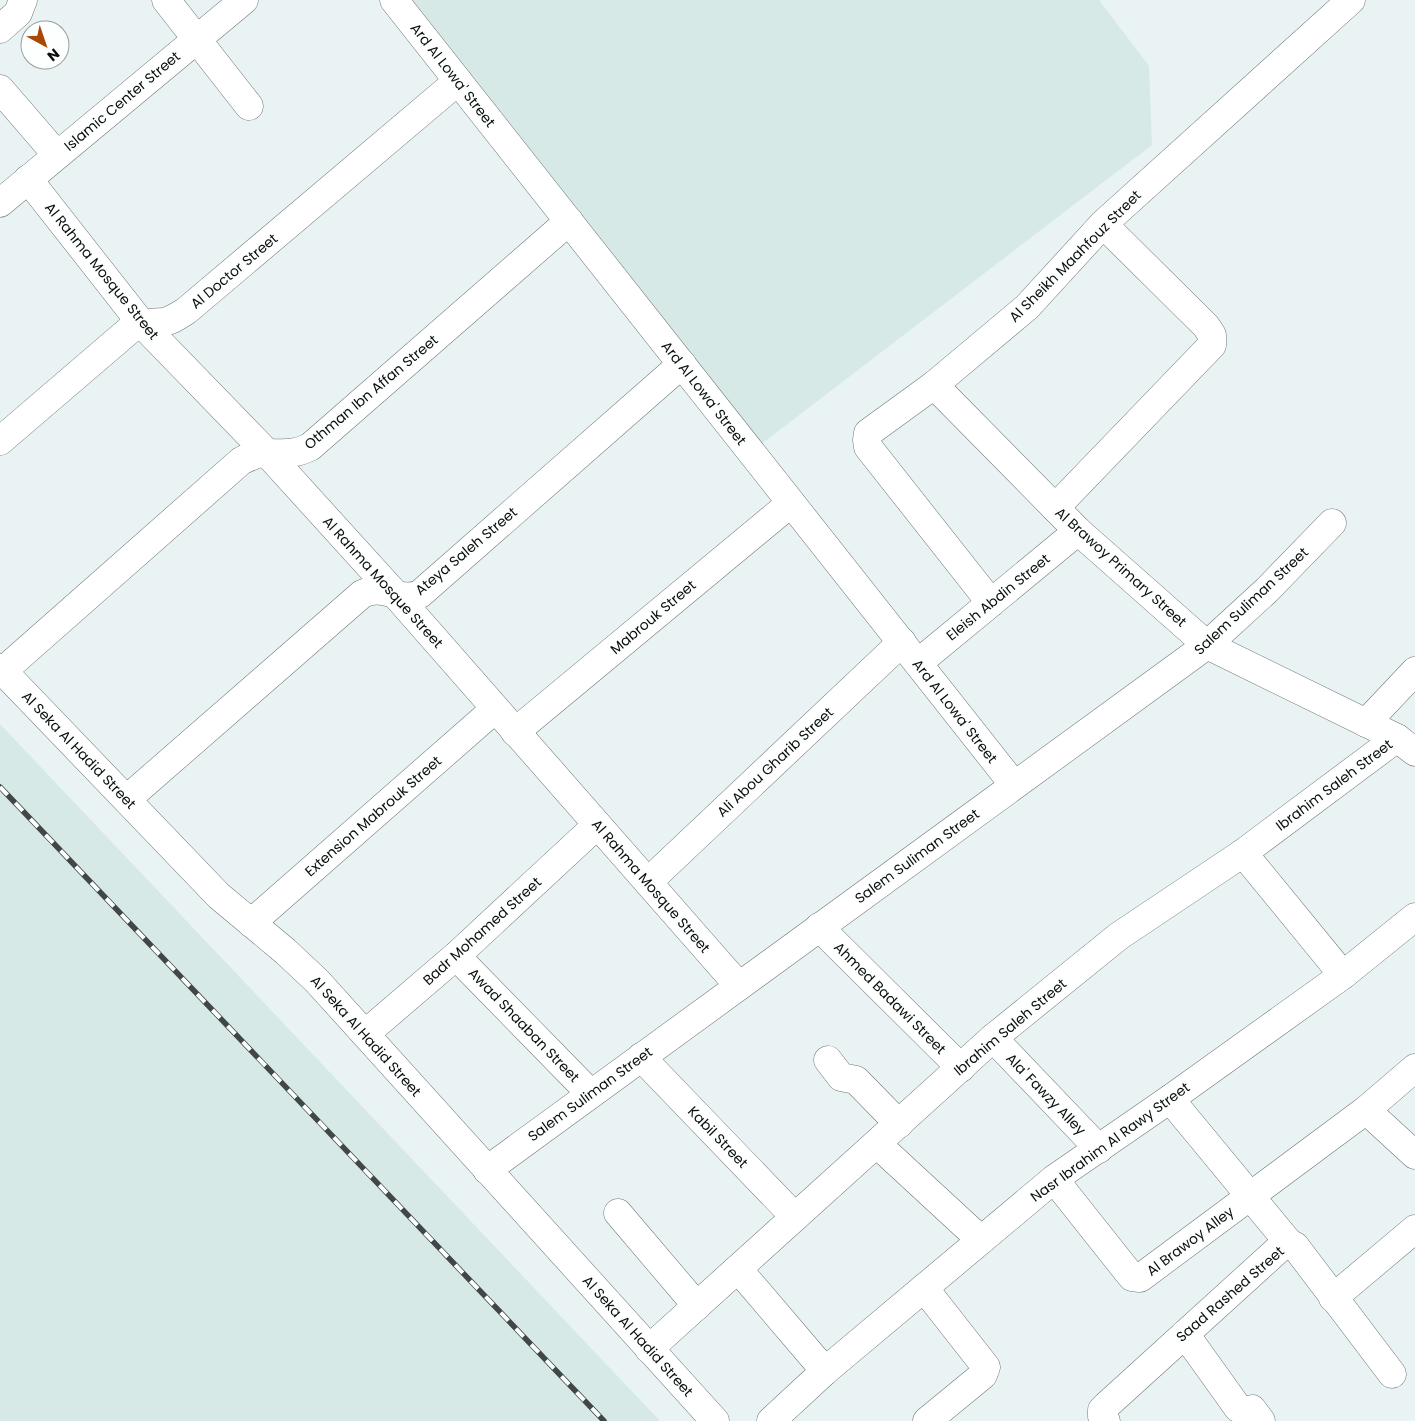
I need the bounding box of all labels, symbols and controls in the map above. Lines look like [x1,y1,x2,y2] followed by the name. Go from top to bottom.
[406,19,500,131] street label: Ard Al Lowa' Street
[20,20,70,70] north arrow
[43,44,64,66] text: N
[60,46,184,156] street label: Islamic Center Street
[1004,185,1146,327] street label: Al Sheikh Maahfouz Street
[40,198,164,344] street label: Al Rahma Mosque Street
[186,229,282,313] street label: Al Doctor Street
[300,330,442,454] street label: Othman Ibn Affan Street
[657,337,751,449] street label: Ard Al Lowa' Street
[411,502,521,600] street label: Ateya Saleh Street
[1051,503,1191,631] street label: Al Brawoy Primary Street
[318,512,448,652] street label: Al Rahma Mosque Street
[1189,543,1313,659] street label: Salem Suliman Street
[942,549,1054,645] street label: Eleish Abdin Street
[606,575,700,659] street label: Mabrouk Street
[908,655,1002,767] street label: Ard Al Lowa' Street
[17,687,141,813] street label: Al Seka Al Hadid Street
[712,703,838,821] street label: Ali Abou Gharib Street
[1271,734,1397,836] street label: Ibrahim Saleh Street
[300,751,446,881] street label: Extension Mabrouk Street
[851,804,983,908] street label: Salem Suliman Street
[587,815,715,957] street label: Al Rahma Mosque Street
[418,872,546,990] street label: Badr Mohamed Street
[829,937,951,1059] street label: Ahmed Badawi Street
[464,963,584,1087] street label: Awad Shaaban Street
[306,971,426,1101] street label: Al Seka Al Hadid Street
[949,974,1071,1080] street label: Ibrahim Saleh Street
[524,1042,656,1146] street label: Salem Suliman Street
[1002,1049,1091,1140] street label: Ala' Fawzy Alley
[1026,1077,1194,1207] street label: Nasr Ibrahim Al Rawy Street
[683,1102,753,1172] street label: Kabil Street
[1142,1201,1238,1281] street label: Al Brawoy Alley
[1172,1241,1288,1347] street label: Saad Rashed Street
[578,1271,698,1401] street label: Al Seka Al Hadid Street

